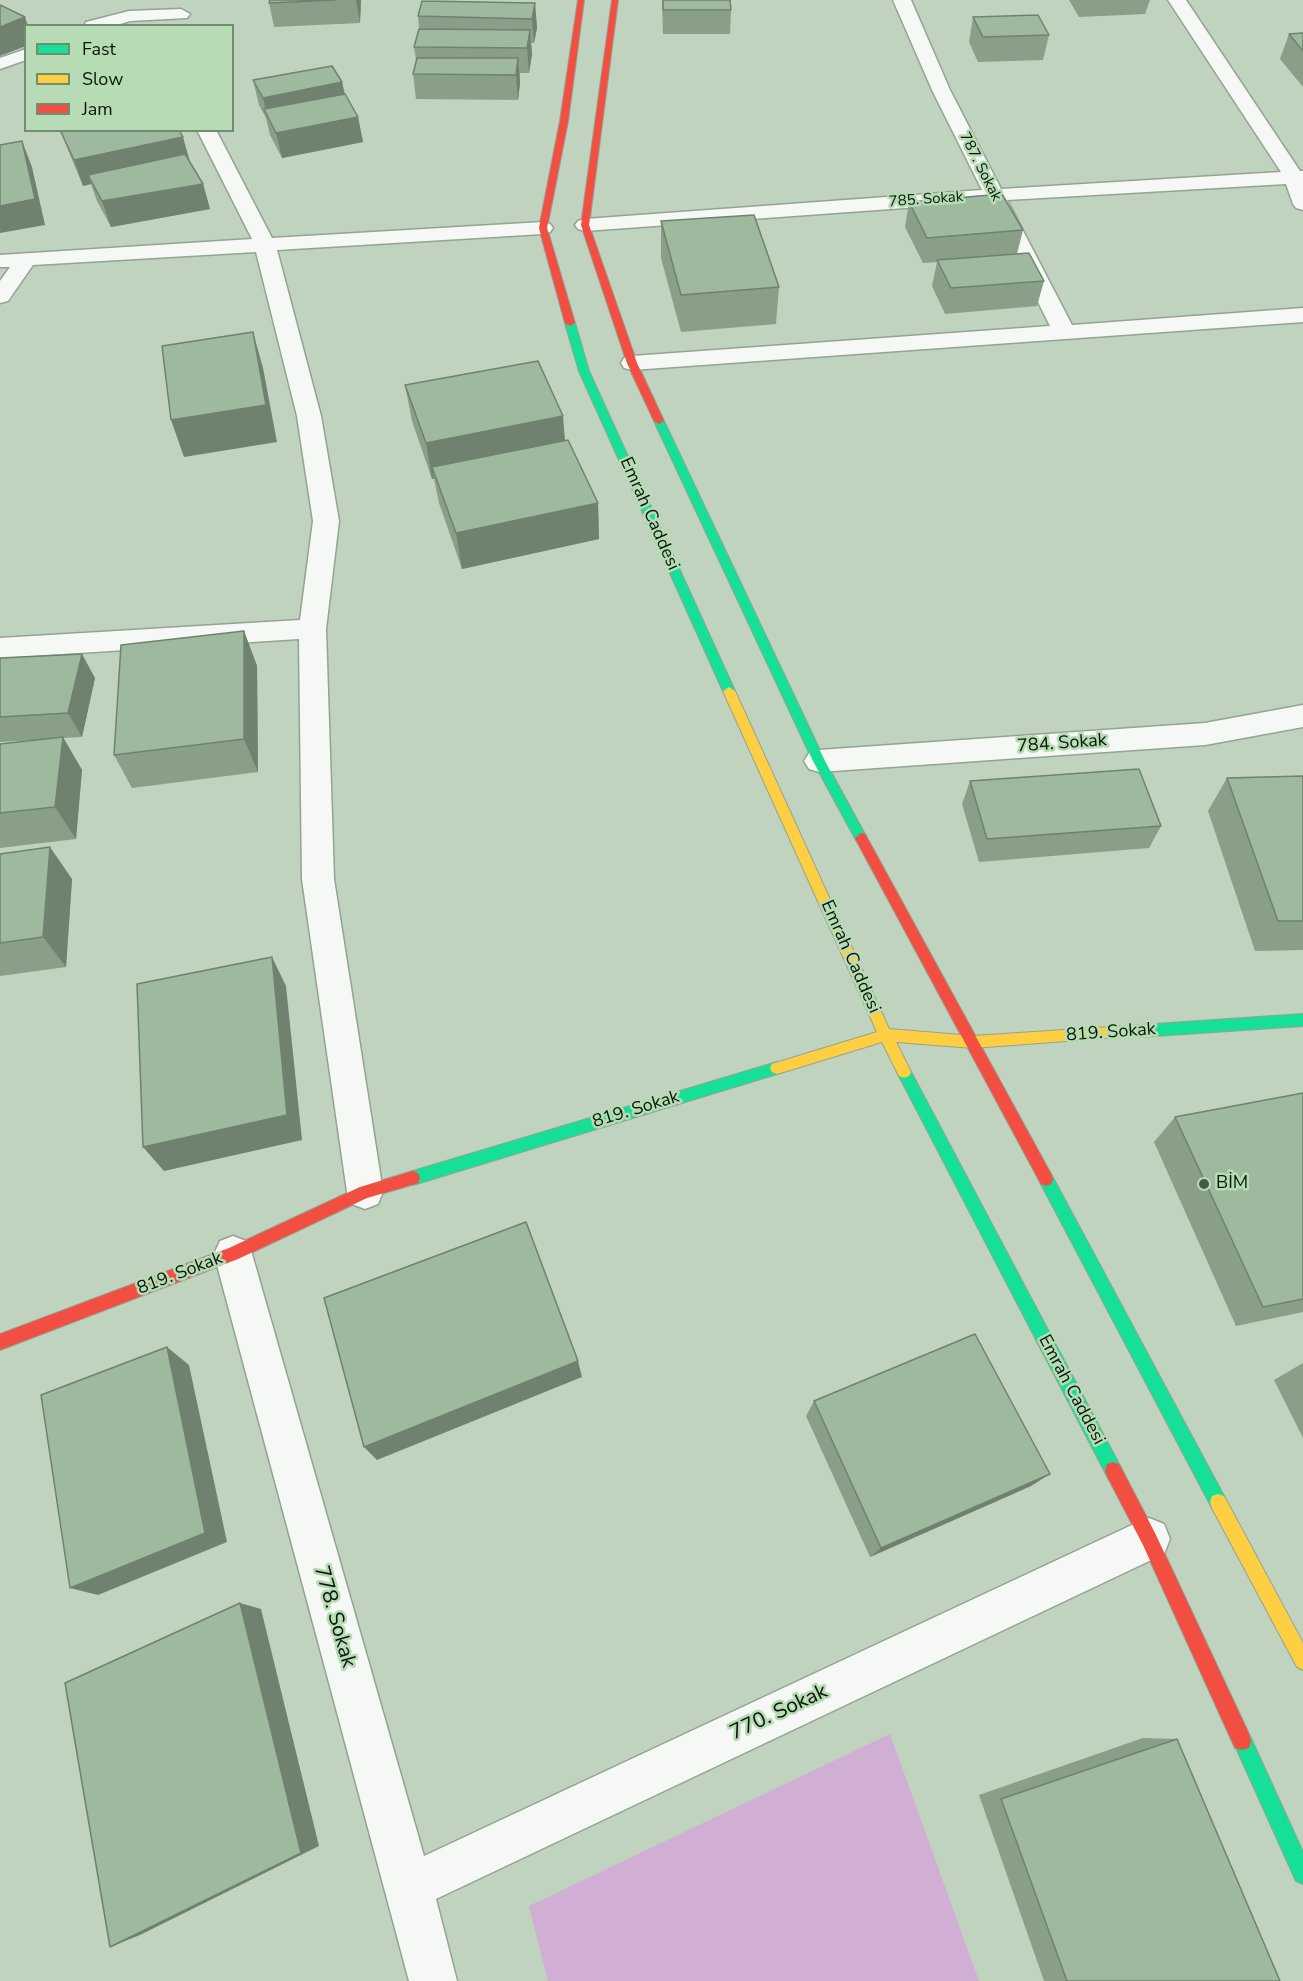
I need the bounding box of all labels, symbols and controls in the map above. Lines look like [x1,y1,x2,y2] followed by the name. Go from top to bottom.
[24,24,234,132] legend
[82,37,116,61] text: Fast
[82,67,123,91] text: Slow
[82,97,113,121] text: Jam
[955,130,1005,204] street label: 787. Sokak
[888,188,964,212] street label: 785. Sokak
[614,454,684,574] street label: Emrah Caddesi
[1017,730,1107,758] street label: 784. Sokak
[815,897,885,1017] street label: Emrah Caddesi
[1066,1019,1156,1047] street label: 819. Sokak
[590,1087,682,1133] street label: 819. Sokak
[1216,1173,1248,1195] place label: BİM
[1197,1177,1211,1191] marker: BİM
[134,1248,226,1300] street label: 819. Sokak
[1033,1331,1109,1449] street label: Emrah Caddesi
[307,1563,361,1671] street label: 778. Sokak
[726,1679,832,1747] street label: 770. Sokak

